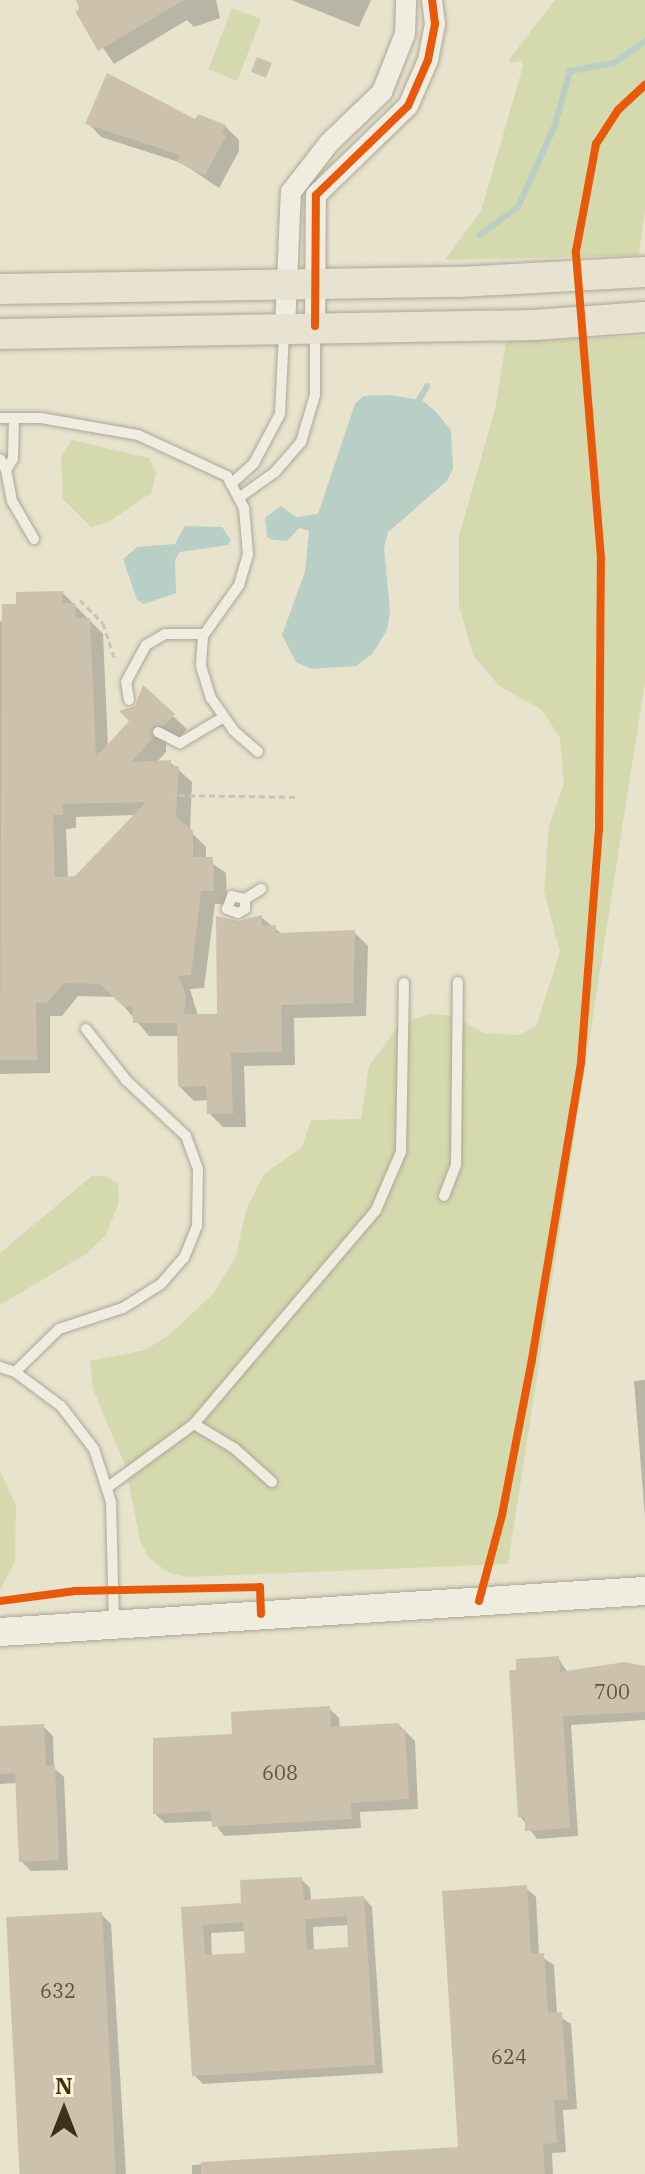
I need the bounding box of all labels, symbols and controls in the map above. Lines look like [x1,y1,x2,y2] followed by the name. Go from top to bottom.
[594,1679,630,1703] house number: 700
[262,1760,298,1784] house number: 608
[40,1978,76,2002] house number: 632
[491,2044,527,2068] house number: 624
[24,2070,104,2150] north arrow
[55,2071,73,2100] text: N

